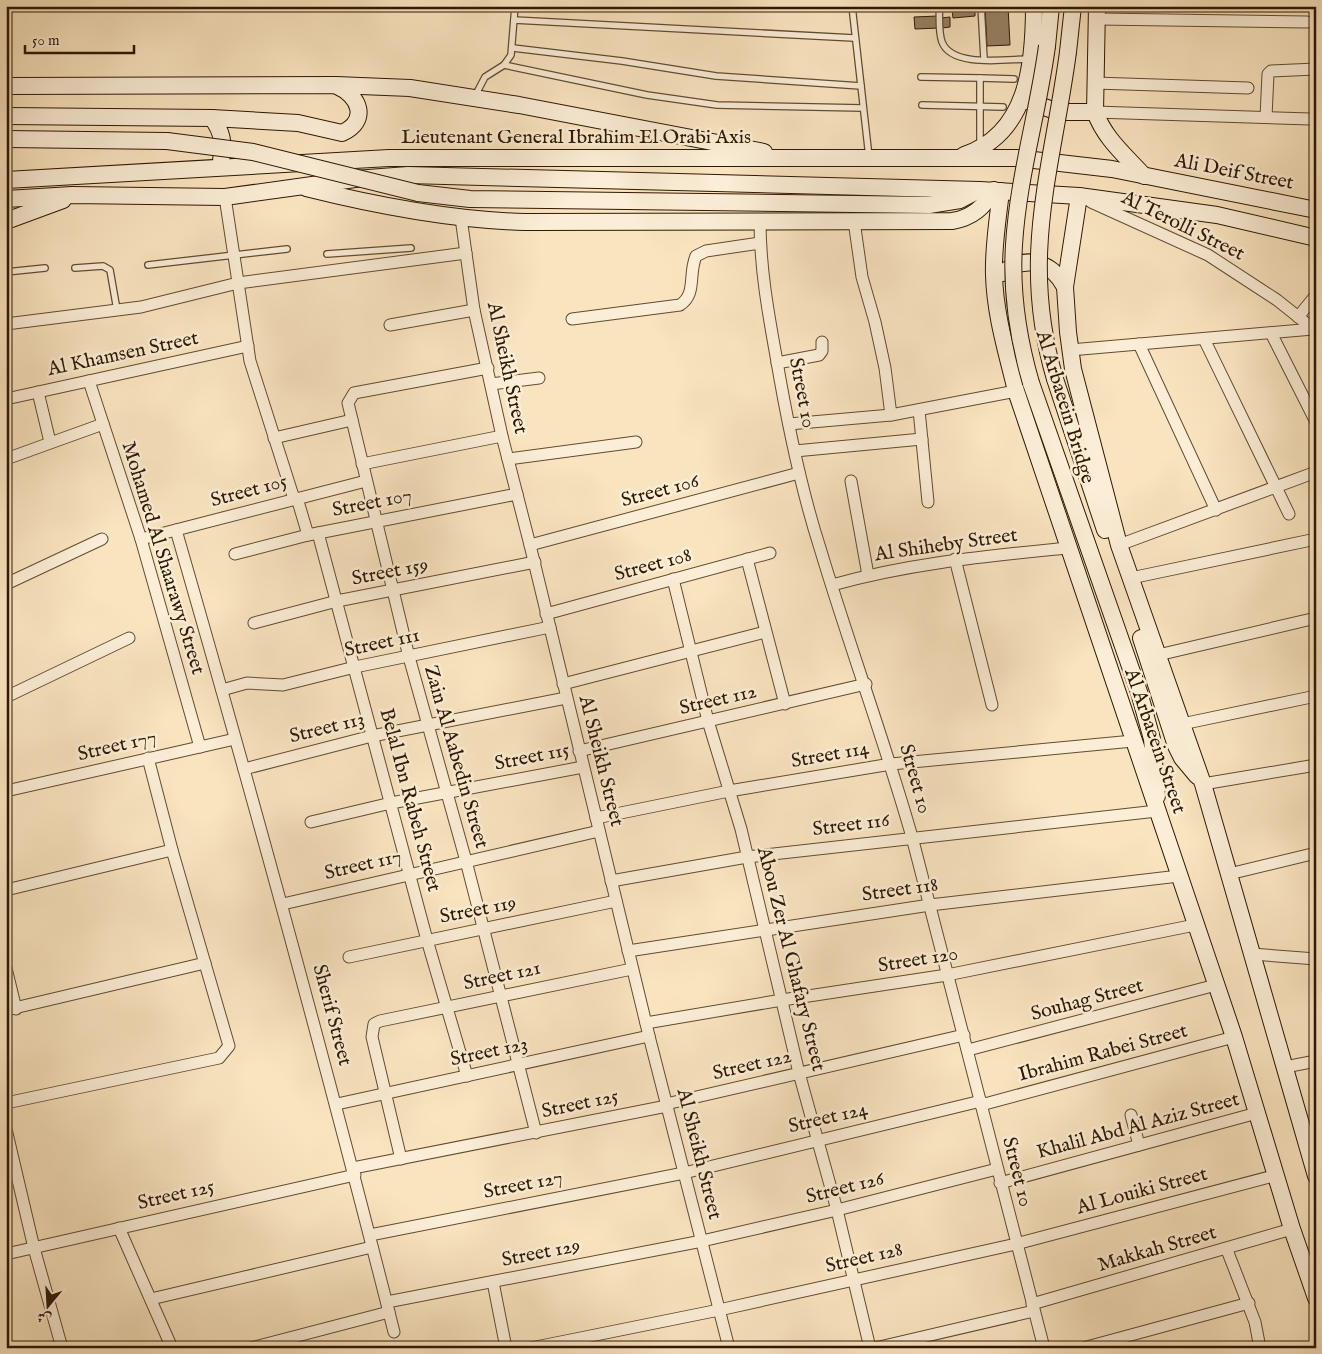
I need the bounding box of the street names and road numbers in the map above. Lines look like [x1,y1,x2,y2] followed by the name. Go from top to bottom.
[401,125,751,150] street label: Lieutenant General Ibrahim El Orabi Axis
[1171,148,1296,196] street label: Ali Deif Street
[1117,185,1249,267] street label: Al Terolli Street
[481,299,533,436] street label: Al Sheikh Street
[44,326,201,382] street label: Al Khamsen Street
[1030,326,1100,487] street label: Al Arbaeein Bridge
[783,356,821,430] street label: Street 10
[116,438,210,678] street label: Mohamed Al Shaarawy Street
[618,468,702,513] street label: Street 106
[208,469,290,513] street label: Street 105
[330,483,414,523] street label: Street 107
[872,523,1019,568] street label: Al Shiheby Street
[612,543,694,587] street label: Street 108
[350,552,430,592] street label: Street 159
[342,623,422,663] street label: Street 111
[418,663,494,851] street label: Zain Al Aabedin Street
[1118,664,1192,817] street label: Al Arbaeein Street
[677,679,759,721] street label: Street 112
[572,692,629,829] street label: Al Sheikh Street
[373,706,447,895] street label: Belal Ibn Rabeh Street
[287,707,367,749] street label: Street 113
[75,725,159,767] street label: Street 177
[789,736,871,774] street label: Street 114
[492,737,572,777] street label: Street 115
[893,741,937,817] street label: Street 10
[811,808,891,842] street label: Street 116
[751,843,831,1074] street label: Abou Zer Al Ghafary Street
[322,844,404,886] street label: Street 117
[860,872,940,908] street label: Street 118
[437,890,519,930] street label: Street 119
[876,941,960,979] street label: Street 120
[461,956,543,996] street label: Street 121
[306,962,358,1069] street label: Sherif Street
[1028,973,1146,1027] street label: Souhag Street
[1016,1018,1190,1088] street label: Ibrahim Rabei Street
[448,1032,530,1072] street label: Street 123
[710,1044,794,1086] street label: Street 122
[539,1084,621,1124] street label: Street 125
[670,1085,727,1222] street label: Al Sheikh Street
[1034,1087,1242,1165] street label: Khalil Abd Al Aziz Street
[786,1097,870,1139] street label: Street 124
[996,1134,1038,1210] street label: Street 10
[1073,1162,1210,1221] street label: Al Louiki Street
[481,1165,565,1205] street label: Street 127
[803,1166,887,1210] street label: Street 126
[135,1174,217,1216] street label: Street 125
[1095,1220,1219,1278] street label: Makkah Street
[500,1233,582,1273] street label: Street 129
[823,1237,905,1279] street label: Street 128

